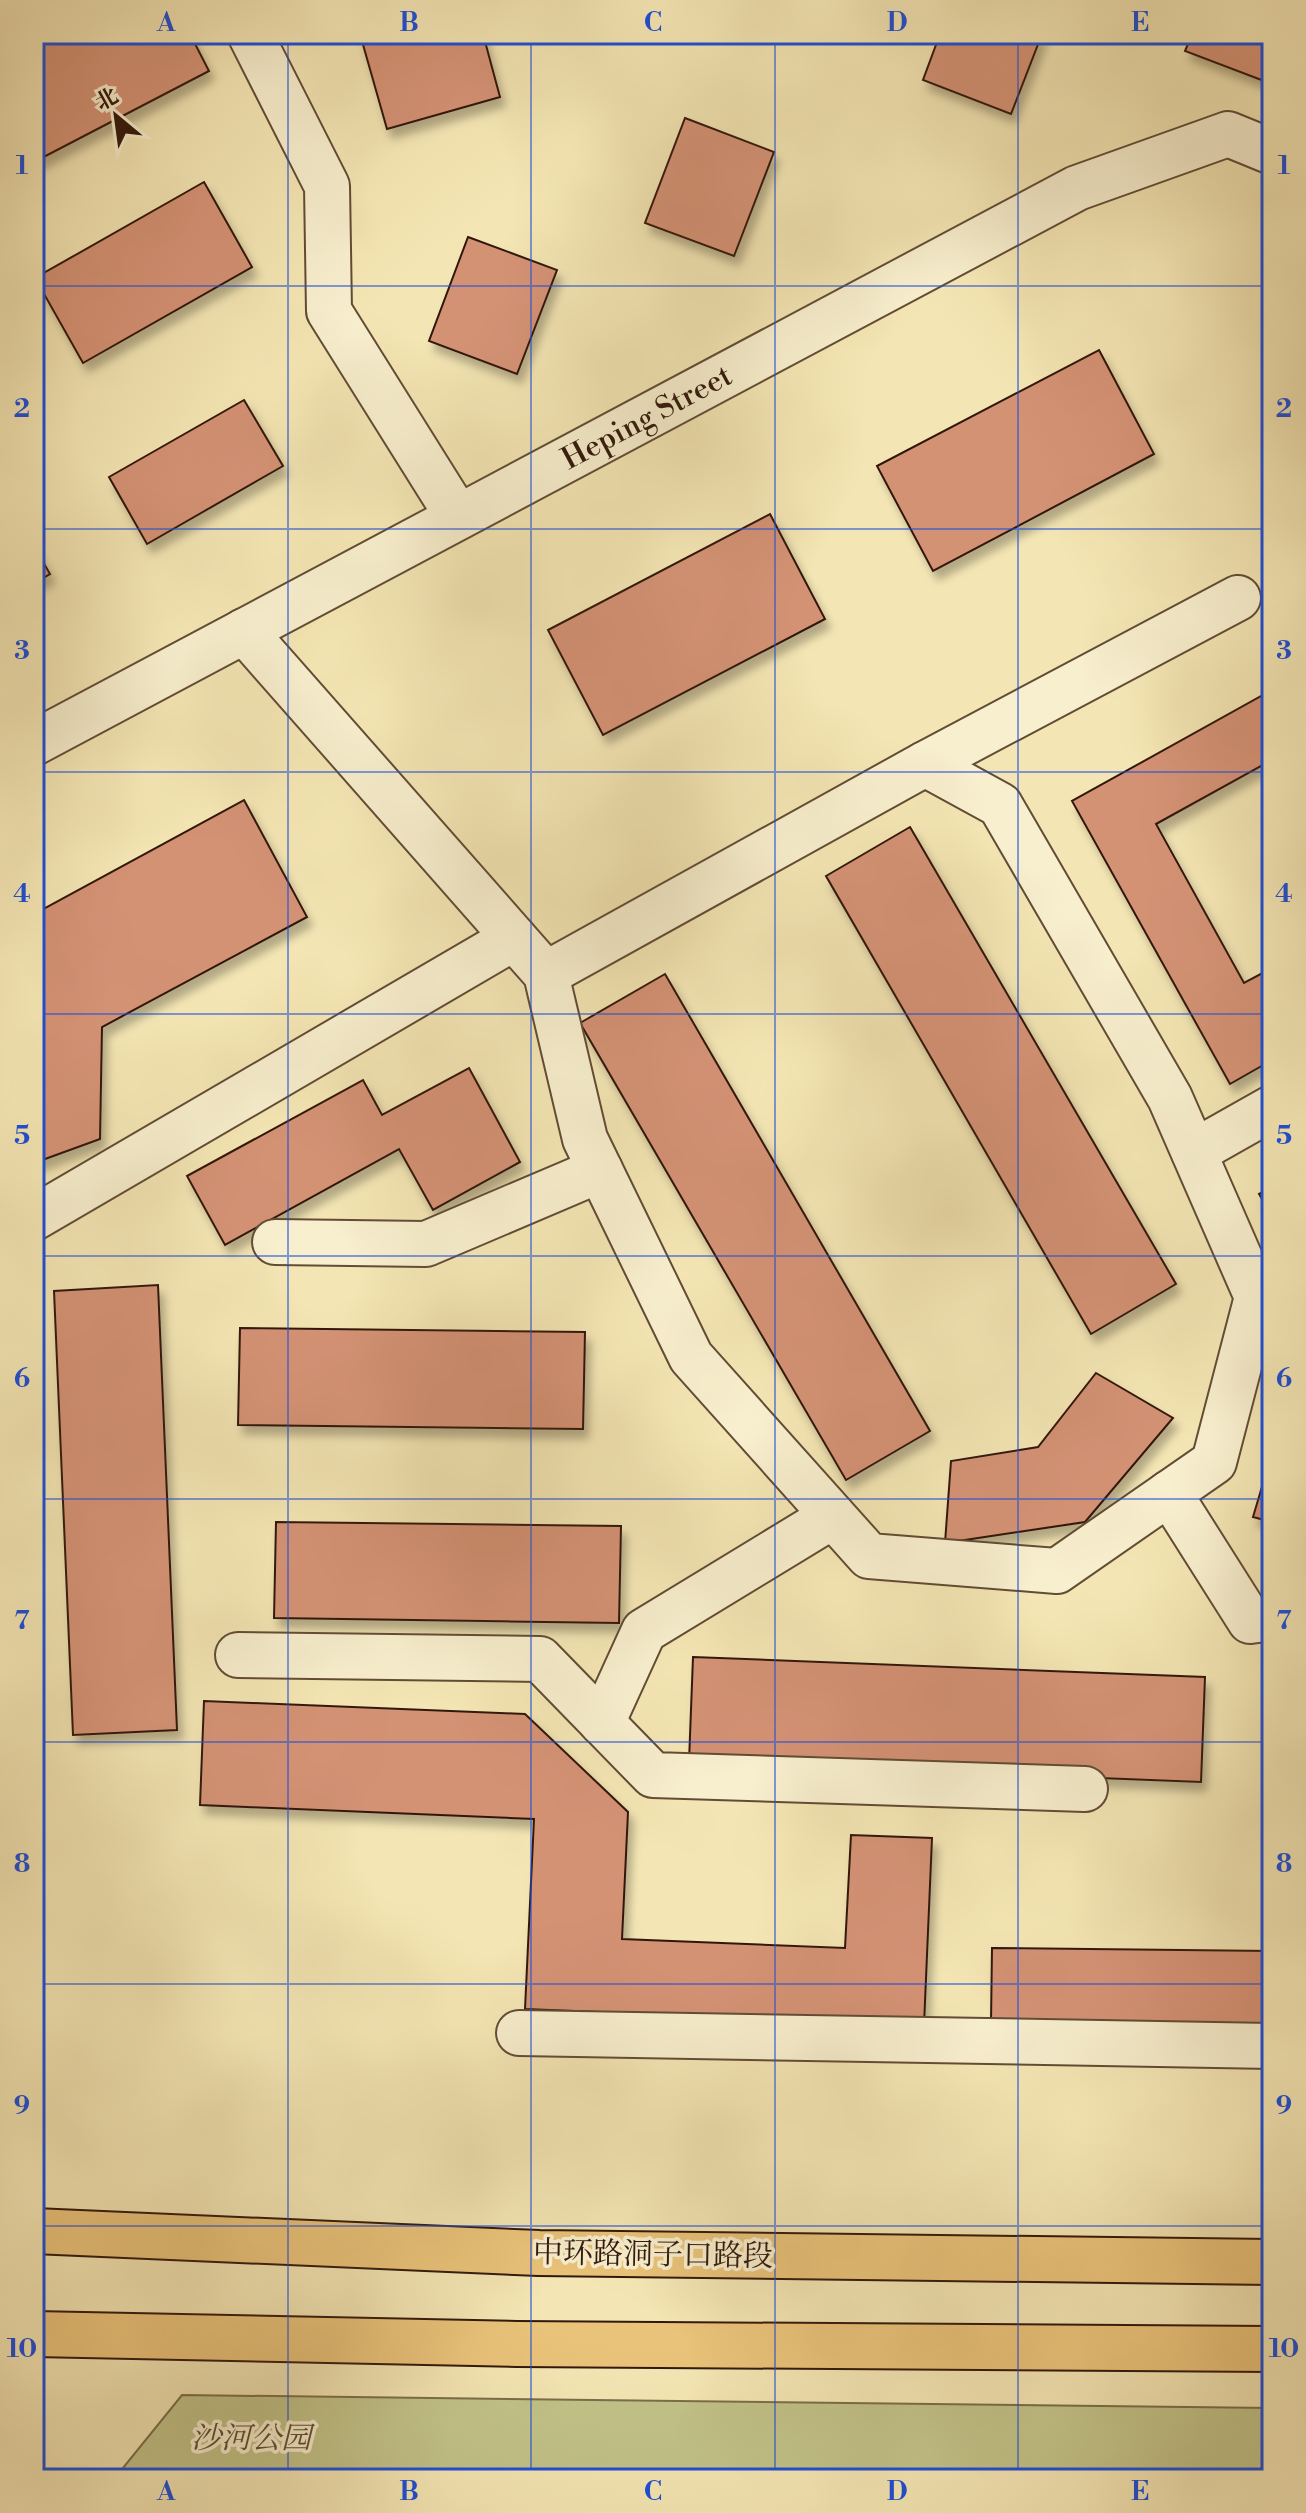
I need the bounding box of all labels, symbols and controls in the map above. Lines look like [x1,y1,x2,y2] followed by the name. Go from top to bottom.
[156,7,176,39] text: A
[399,7,419,39] text: B
[644,7,662,39] text: C
[887,7,907,39] text: D
[1131,7,1149,39] text: E
[76,76,156,156] north arrow
[91,83,123,117] text: 北
[16,150,29,182] text: 1
[1278,150,1291,182] text: 1
[555,357,739,479] street label: Heping Street
[14,393,30,425] text: 2
[1276,393,1292,425] text: 2
[14,635,30,667] text: 3
[1276,635,1292,667] text: 3
[13,878,31,910] text: 4
[1275,878,1293,910] text: 4
[14,1120,30,1152] text: 5
[1276,1120,1292,1152] text: 5
[14,1363,30,1395] text: 6
[1276,1363,1292,1395] text: 6
[14,1605,30,1637] text: 7
[1276,1605,1292,1637] text: 7
[14,1848,30,1880] text: 8
[1276,1848,1292,1880] text: 8
[14,2090,30,2122] text: 9
[1276,2090,1292,2122] text: 9
[533,2234,773,2276] street label: 中环路洞子口路段
[7,2333,37,2365] text: 10
[1269,2333,1299,2365] text: 10
[191,2420,315,2458] park label: 沙河公园
[156,2476,176,2508] text: A
[399,2476,419,2508] text: B
[644,2476,662,2508] text: C
[887,2476,907,2508] text: D
[1131,2476,1149,2508] text: E

